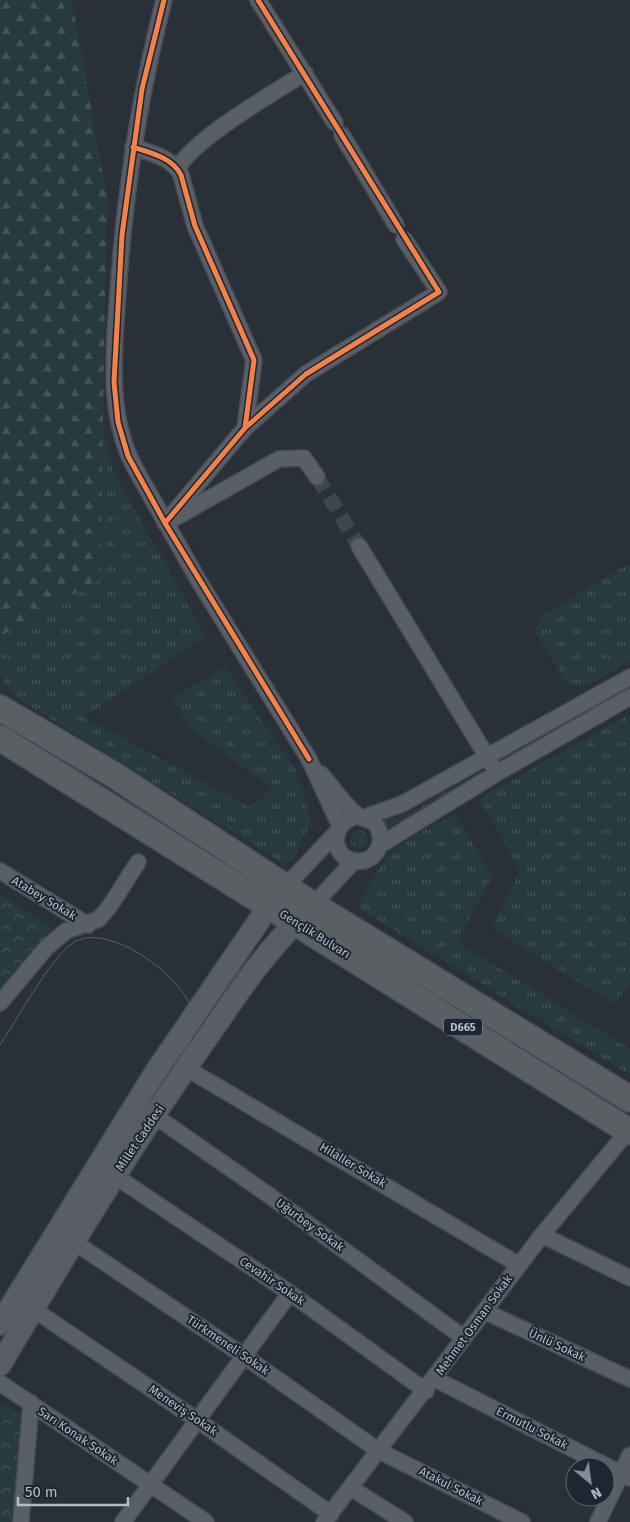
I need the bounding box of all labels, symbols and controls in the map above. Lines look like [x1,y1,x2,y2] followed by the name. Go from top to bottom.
[9,873,79,923] street label: Atabey Sokak
[277,907,353,961] street label: Gençlik Bulvarı
[444,1019,482,1036] road number: D665
[113,1102,167,1174] street label: Millet Caddesi
[317,1140,389,1191] street label: Hilaller Sokak
[273,1196,347,1255] street label: Uğurbey Sokak
[237,1254,308,1308] street label: Cevahir Sokak
[433,1272,516,1378] street label: Mehmet Osman Sokak
[184,1312,272,1378] street label: Türkmeneli Sokak
[526,1324,589,1365] street label: Ünlü Sokak
[146,1382,221,1439] street label: Meneviş Sokak
[35,1404,121,1468] street label: Sarı Konak Sokak
[494,1404,571,1452] street label: Ermutlu Sokak
[565,1457,615,1507] north arrow
[417,1464,486,1508] street label: Atakul Sokak
[18,1474,128,1506] scale bar
[25,1483,58,1501] text: 50 m
[588,1483,604,1503] text: N

